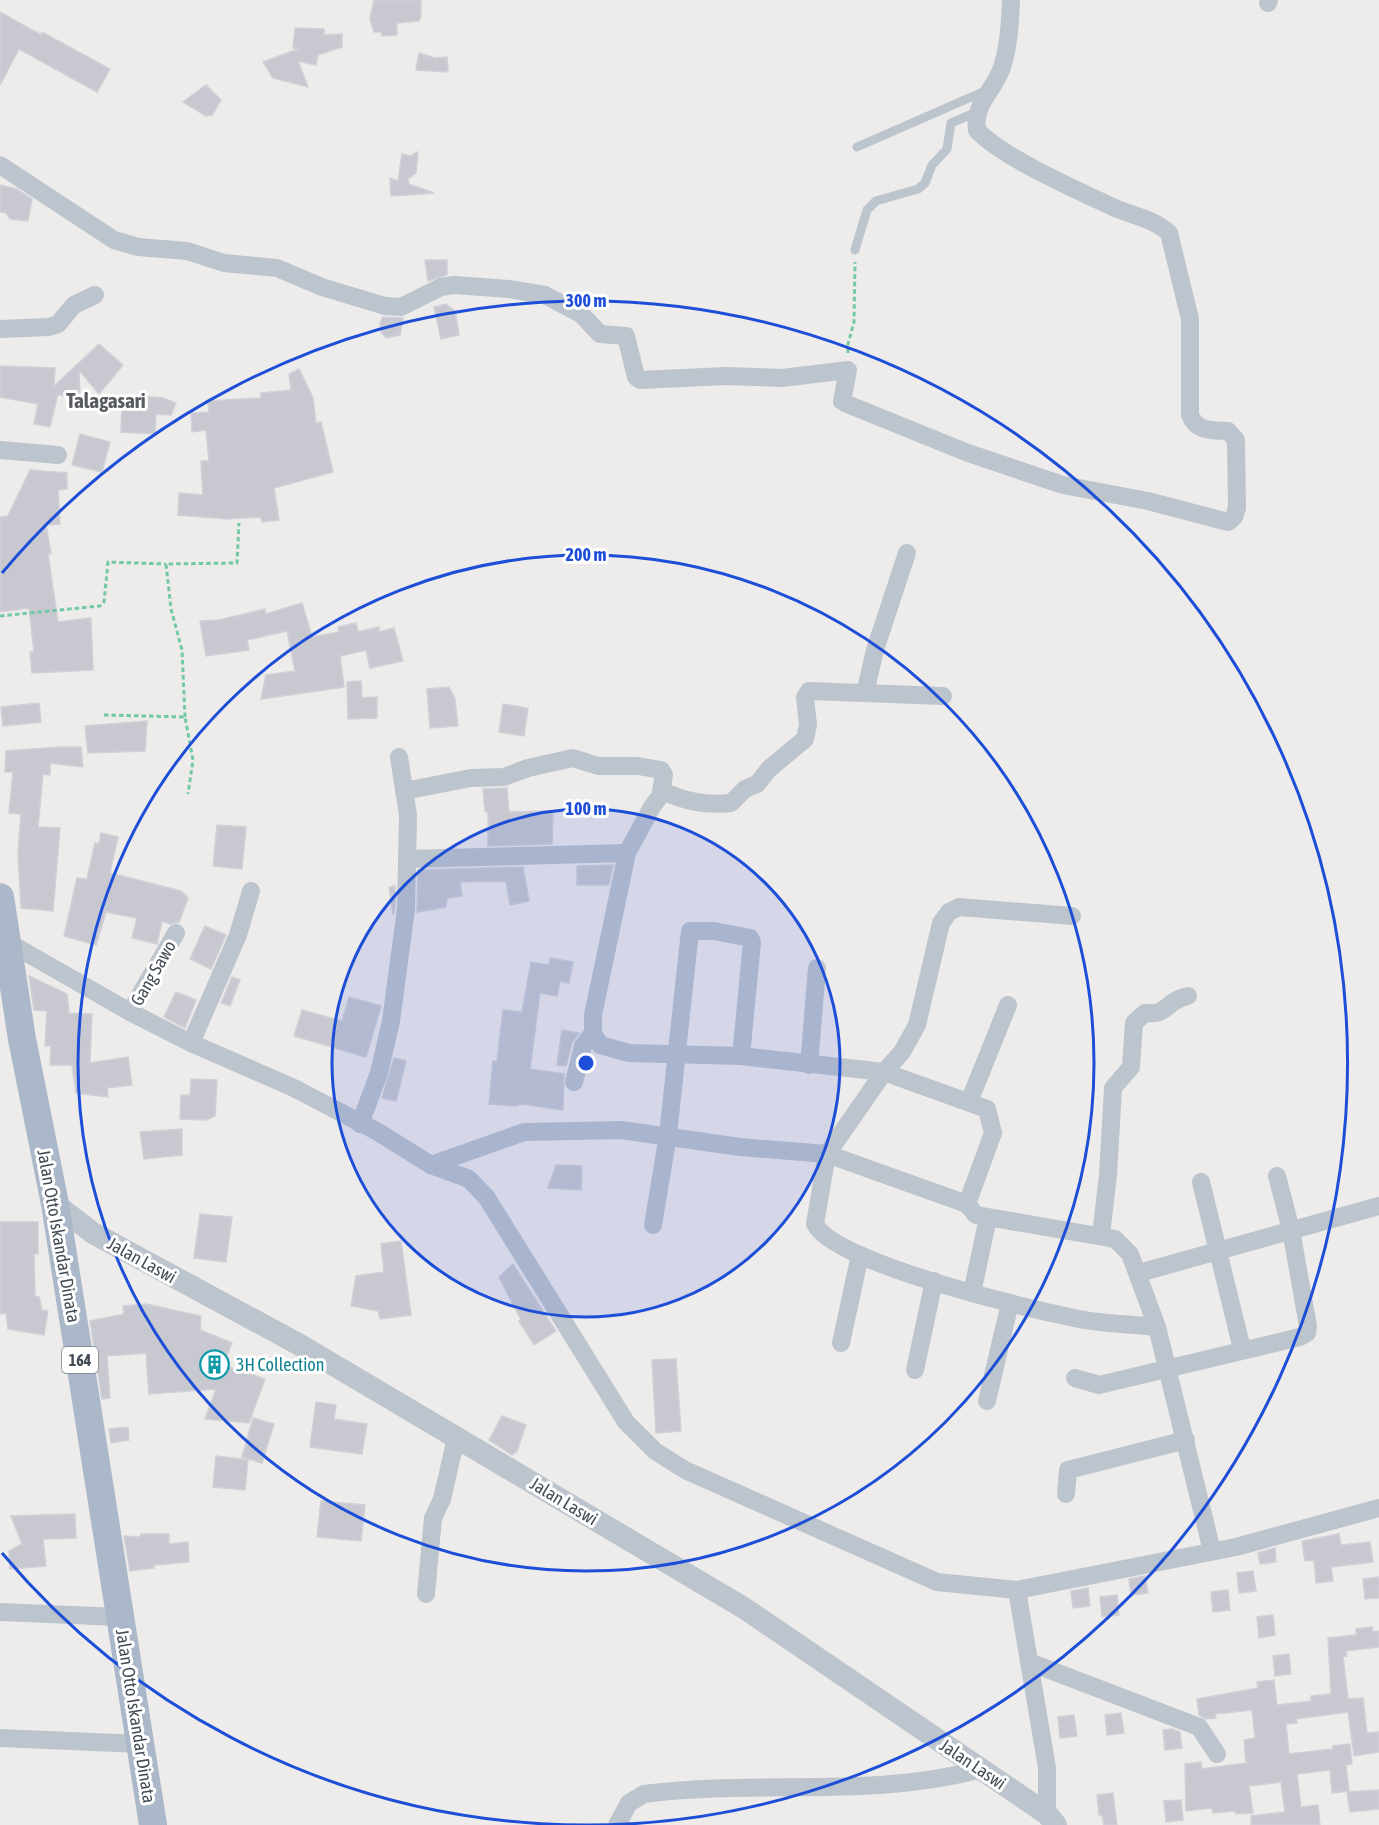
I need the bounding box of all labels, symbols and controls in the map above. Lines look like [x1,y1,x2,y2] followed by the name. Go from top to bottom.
[566,290,606,311] text: 300 m
[66,388,146,412] district label: Talagasari
[566,544,606,565] text: 200 m
[566,798,606,819] text: 100 m
[126,937,180,1009] street label: Gang Sawo
[576,1053,596,1073] centre of rings
[33,1148,85,1324] street label: Jalan Otto Iskandar Dinata
[104,1233,180,1287] street label: Jalan Laswi
[62,1347,98,1373] road number: 164
[199,1348,231,1380] building icon: 3H Collection
[236,1354,325,1375] place label: 3H Collection
[526,1473,602,1529] street label: Jalan Laswi
[112,1628,160,1804] street label: Jalan Otto Iskandar Dinata
[936,1734,1010,1794] street label: Jalan Laswi

